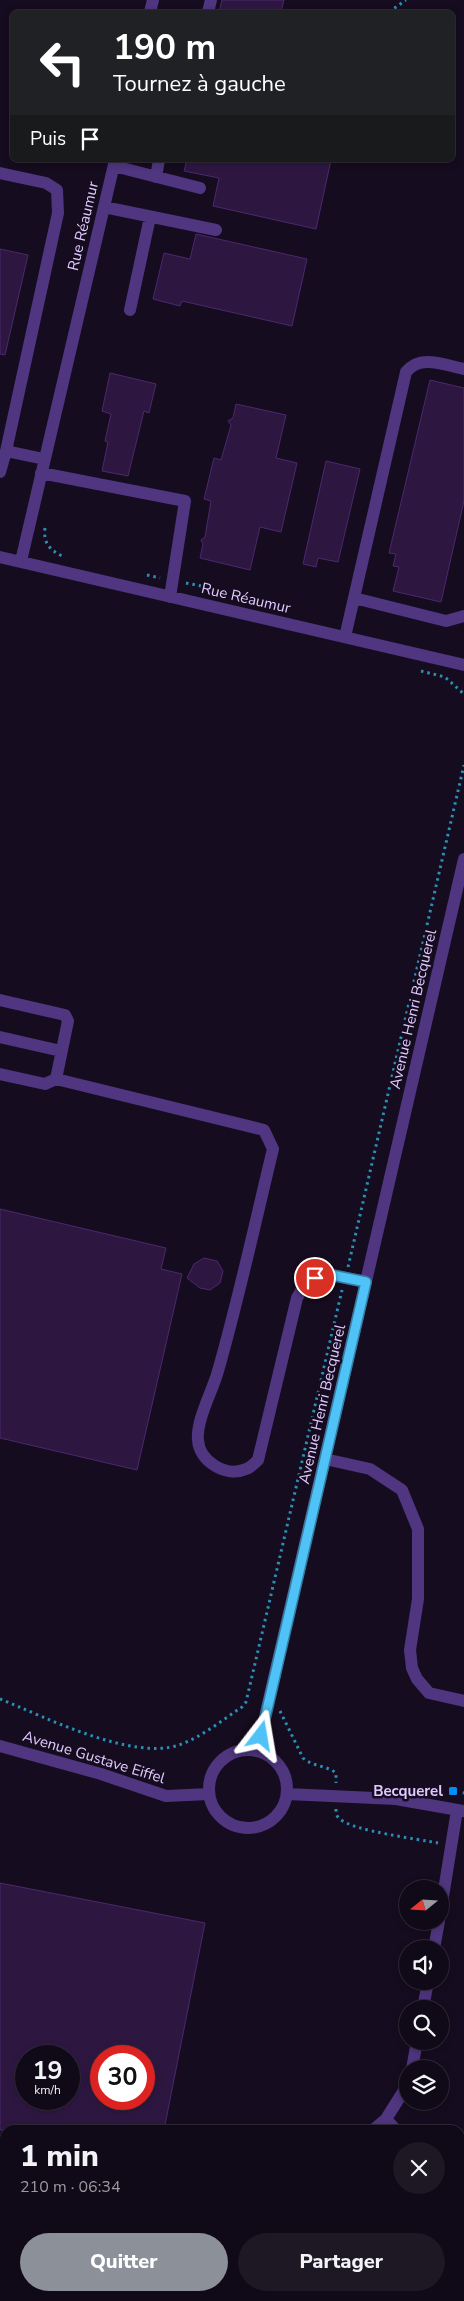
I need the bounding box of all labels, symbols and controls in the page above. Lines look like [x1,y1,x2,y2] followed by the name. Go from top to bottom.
[113,24,216,71] text: 190 m
[30,30,95,95] icon: left
[113,69,286,99] text: Tournez à gauche
[76,125,104,153] icon: arrive
[30,126,66,152] text: Puis
[63,179,103,273] street label: Rue Réaumur
[199,578,293,618] street label: Rue Réaumur
[385,927,441,1091] street label: Avenue Henri Becquerel
[294,1257,336,1299] pin
[301,1264,329,1292] icon: arrive
[294,1322,350,1486] street label: Avenue Henri Becquerel
[234,1709,286,1761] position arrow
[20,1726,168,1788] street label: Avenue Gustave Eiffel
[373,1781,443,1801] place label: Becquerel
[447,1785,459,1797] marker: Becquerel
[399,1880,449,1930] north arrow
[399,1880,449,2110] map controls
[399,1940,449,1990] button: sound
[399,2000,449,2050] button: search
[90,2045,155,2110] speed limit sign: 30
[32,2054,63,2088] text: 19
[399,2060,449,2110] button: layers
[34,2082,61,2098] text: km/h
[20,2136,99,2177] text: 1 min
[393,2142,445,2194] button: close
[20,2176,121,2198] text: 210 m · 06:34
[20,2233,228,2291] button: Quitter
[238,2233,445,2291] button: Partager

